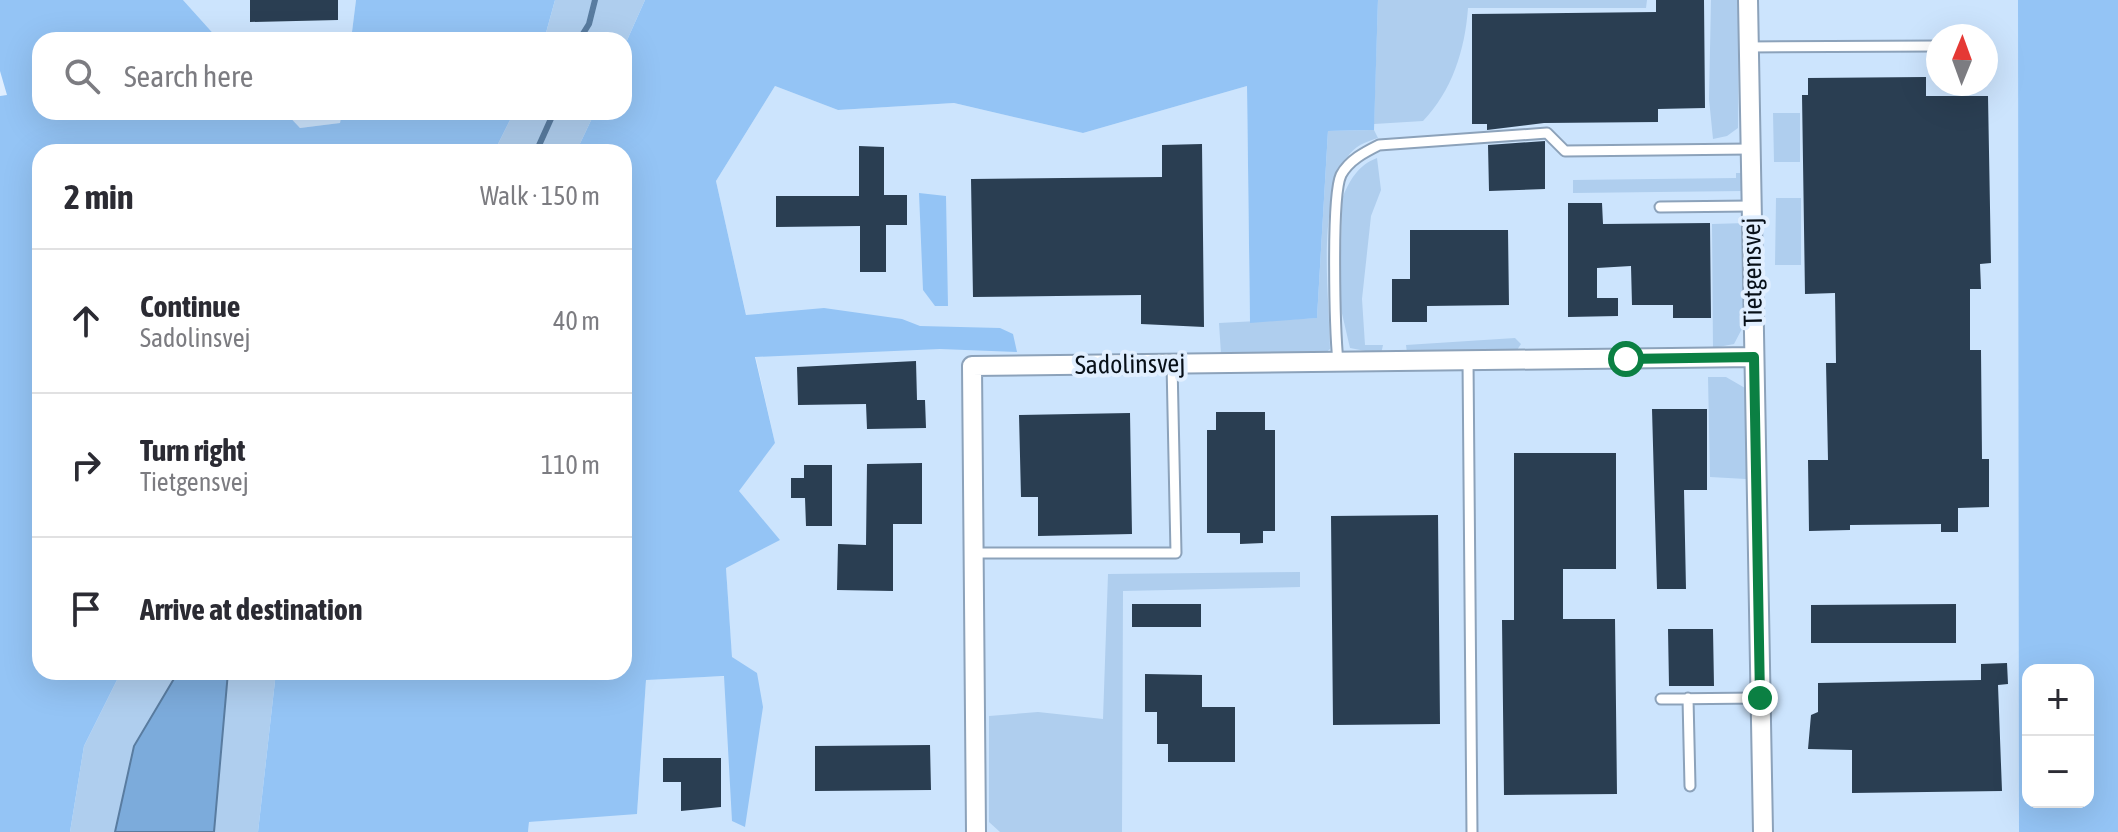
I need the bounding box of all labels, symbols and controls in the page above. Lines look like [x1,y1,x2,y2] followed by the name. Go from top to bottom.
[1926,24,1998,96] north arrow
[32,32,632,120] search box
[60,54,104,98] icon: search
[124,59,253,93] text: Search here
[64,177,133,216] text: 2 min
[480,181,600,211] text: Walk · 150 m
[1736,217,1768,327] street label: Tietgensvej
[140,289,240,323] text: Continue
[64,299,108,343] icon: ahead
[553,306,600,336] text: 40 m
[140,323,250,353] text: Sadolinsvej
[1608,341,1644,377] route start
[1075,348,1185,380] street label: Sadolinsvej
[140,433,246,467] text: Turn right
[64,443,108,487] icon: right
[541,450,600,480] text: 110 m
[140,467,249,497] text: Tietgensvej
[64,587,108,631] icon: arrive
[140,592,362,626] text: Arrive at destination
[2022,664,2094,808] map controls
[2022,664,2094,736] button: +
[1742,680,1778,716] route end
[2022,736,2094,808] button: −

